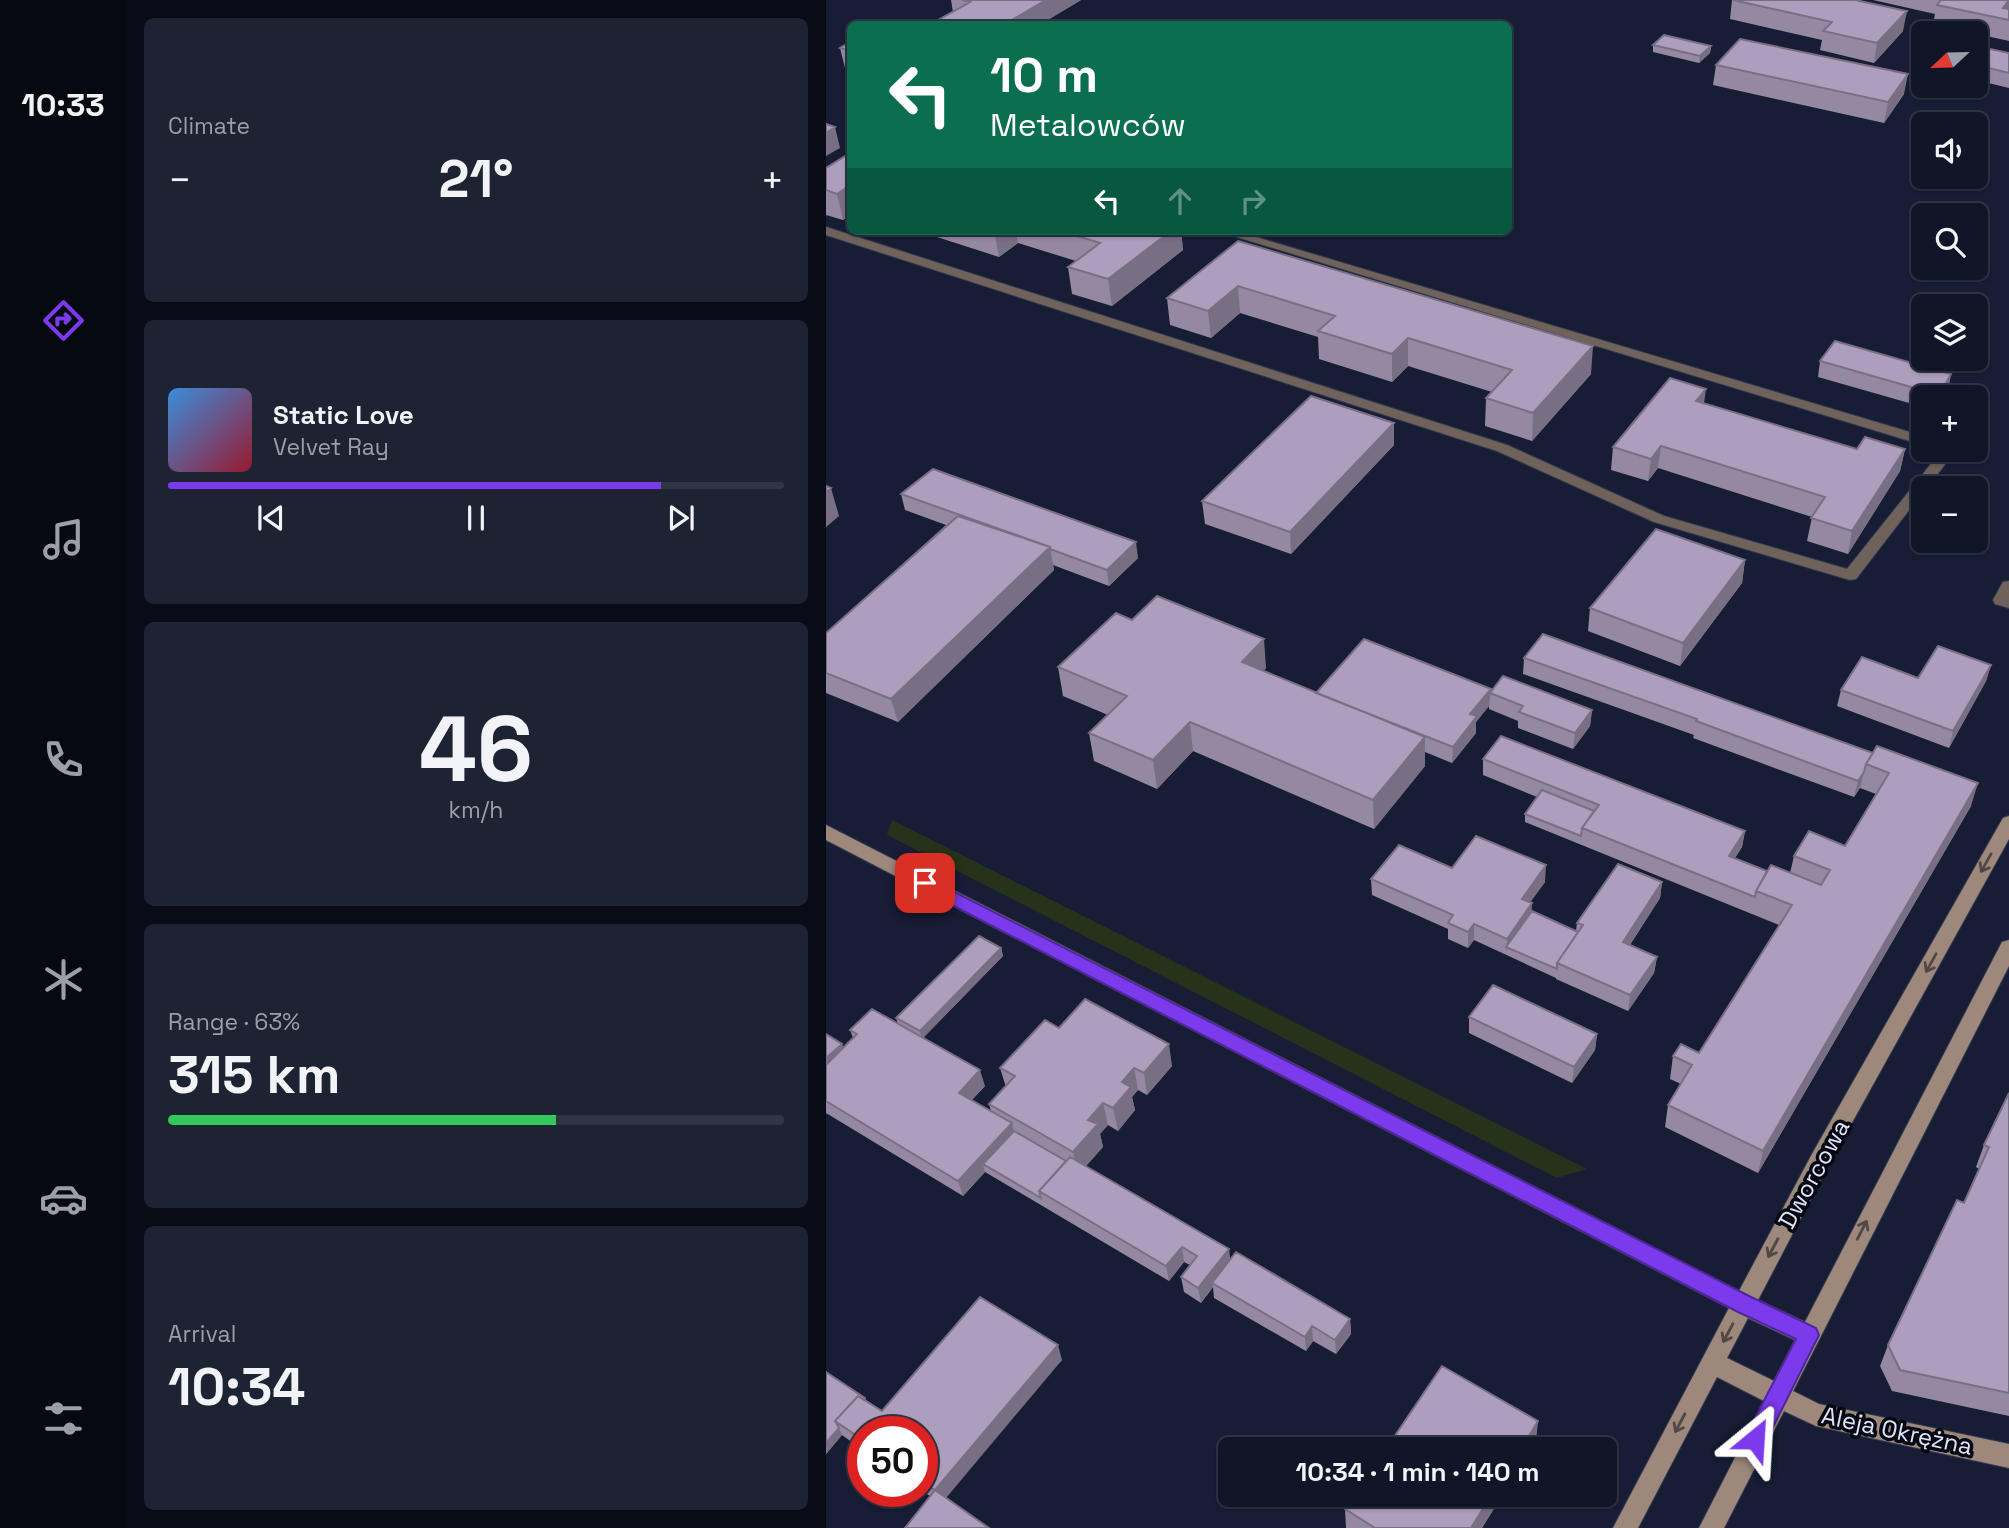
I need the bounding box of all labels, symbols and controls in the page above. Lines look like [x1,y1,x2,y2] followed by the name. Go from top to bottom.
[1911,21,1988,98] north arrow
[1911,21,1988,553] map controls
[990,44,1098,106] text: 10 m
[875,49,966,140] icon: left
[21,85,105,125] text: 10:33
[990,105,1186,145] text: Metalowców
[168,111,250,141] text: Climate
[1911,112,1988,189] button: sound
[439,146,513,212] text: 21°
[168,156,192,204] text: −
[760,156,784,204] text: +
[1088,182,1126,220] icon: left
[1161,182,1199,220] icon: ahead
[1234,182,1272,220] icon: right
[1911,203,1988,280] button: search
[1911,294,1988,371] button: layers
[39,296,88,345] icon: directions
[1911,385,1988,462] button: +
[273,398,414,432] text: Static Love
[273,432,389,462] text: Velvet Ray
[1911,476,1988,553] button: −
[252,499,290,537] icon: previous
[457,499,495,537] icon: pause
[662,499,700,537] icon: next
[39,515,88,564] icon: music
[419,691,533,808] text: 46
[39,735,88,784] icon: phone
[449,795,503,825] text: km/h
[895,853,955,913] pin
[1979,853,1993,873] one-way arrow
[906,864,944,902] icon: arrive
[1923,953,1937,973] one-way arrow
[39,955,88,1004] icon: climate
[168,1007,300,1037] text: Range · 63%
[168,1042,340,1108] text: 315 km
[1771,1114,1856,1234] street label: Dworcowa
[39,1174,88,1223] icon: car
[1856,1220,1870,1241] one-way arrow
[1766,1238,1780,1258] one-way arrow
[168,1319,236,1349] text: Arrival
[1721,1322,1734,1343] one-way arrow
[168,1354,305,1420] text: 10:34
[39,1394,88,1443] icon: filters
[1819,1399,1976,1462] street label: Aleja Okrężna
[1718,1402,1792,1476] position arrow
[1673,1412,1687,1432] one-way arrow
[847,1416,938,1507] speed limit sign: 50
[1296,1455,1539,1489] text: 10:34 · 1 min · 140 m

